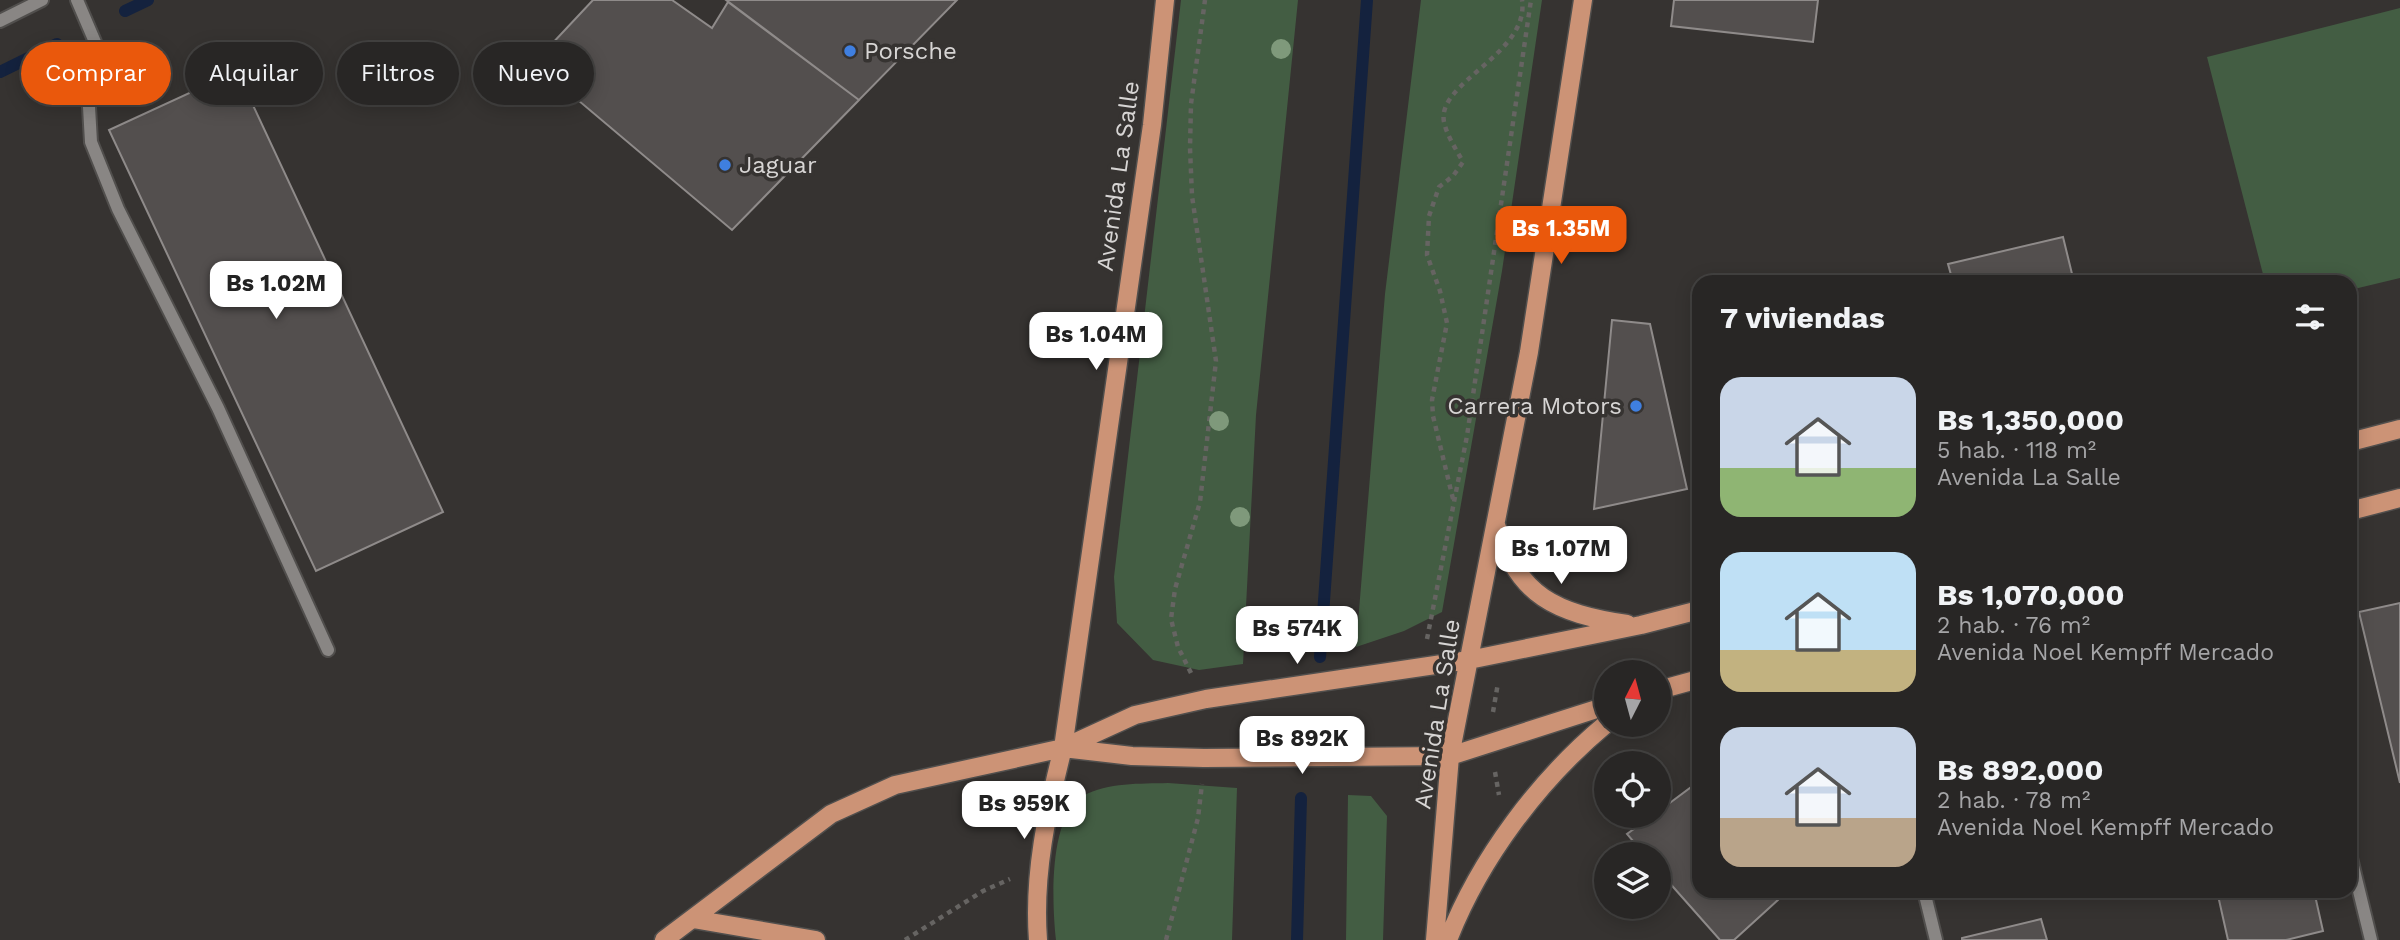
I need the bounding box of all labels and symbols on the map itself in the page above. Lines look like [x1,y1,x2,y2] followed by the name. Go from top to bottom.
[864,37,957,65] place label: Porsche
[842,43,858,59] marker: Porsche
[1091,79,1145,273] street label: Avenida La Salle
[739,151,817,179] place label: Jaguar
[717,157,733,173] marker: Jaguar
[1489,206,1633,266] pin: Bs 1.35M
[204,262,348,321] pin: Bs 1.02M
[1024,312,1168,372] pin: Bs 1.04M
[1447,392,1622,420] place label: Carrera Motors
[1628,398,1644,414] marker: Carrera Motors
[1489,526,1633,586] pin: Bs 1.07M
[1232,606,1362,666] pin: Bs 574K
[1408,617,1466,811] street label: Avenida La Salle
[1594,660,1671,737] north arrow
[1237,716,1367,776] pin: Bs 892K
[959,782,1089,841] pin: Bs 959K

